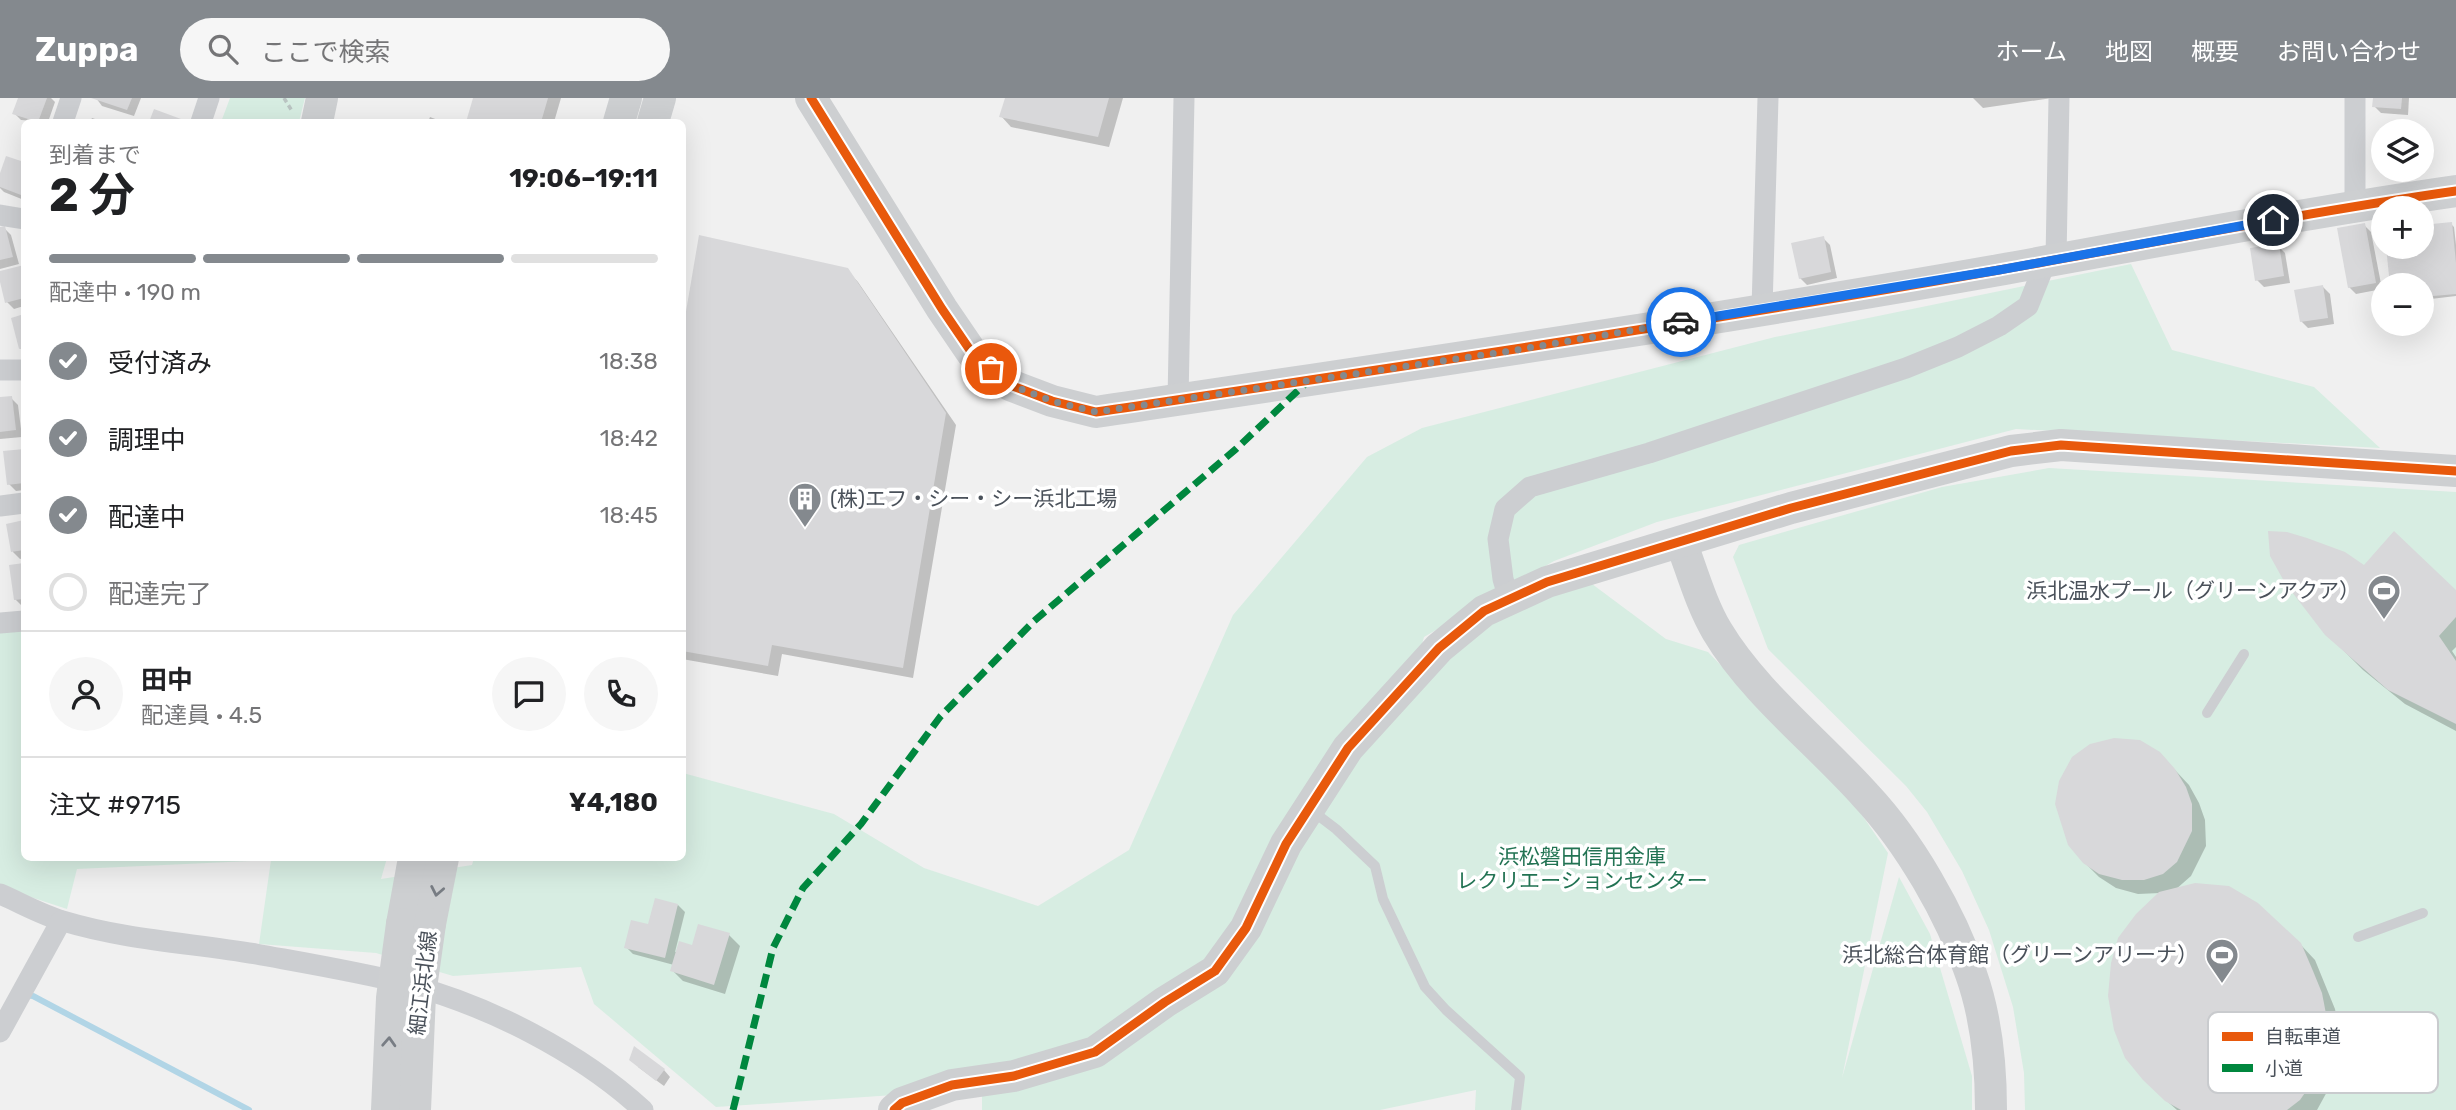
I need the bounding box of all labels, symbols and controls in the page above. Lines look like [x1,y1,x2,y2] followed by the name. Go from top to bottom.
[180,18,670,81] search box
[35,30,138,69] text: Zuppa
[204,30,242,68] icon: search
[260,37,391,68] text: ここで検索
[1996,38,2067,66] text: ホーム
[2105,38,2153,66] text: 地図
[2191,38,2239,66] text: 概要
[2277,38,2421,66] text: お問い合わせ
[2371,119,2434,336] map controls
[2371,119,2434,182] button: layers
[49,141,141,169] text: 到着まで
[509,163,658,194] text: 19:06–19:11
[49,168,135,223] text: 2 分
[2243,190,2303,250] pin
[2371,196,2434,259] button: +
[2254,201,2292,239] icon: home
[2371,273,2434,336] button: −
[49,278,201,306] text: 配達中 · 190 m
[1646,287,1716,357] courier
[1662,303,1700,341] icon: car
[961,339,1021,399] pin
[49,342,87,380] icon: check
[599,347,658,375] text: 18:38
[108,348,212,379] text: 受付済み
[972,350,1010,388] icon: bag
[49,419,87,457] icon: check
[600,424,658,452] text: 18:42
[108,425,186,456] text: 調理中
[786,480,824,529] building icon: (株)エフ・シー・シー浜北工場
[830,486,1117,511] place label: (株)エフ・シー・シー浜北工場
[49,496,87,534] icon: check
[600,501,658,529] text: 18:45
[108,502,186,533] text: 配達中
[2365,572,2403,621] sports icon: 浜北温水プール（グリーンアクア）
[2026,578,2360,603] place label: 浜北温水プール（グリーンアクア）
[108,579,212,610] text: 配達完了
[49,657,123,731] button: person
[492,657,566,731] button: chat
[584,657,658,731] button: phone
[141,665,193,696] text: 田中
[141,701,262,729] text: 配達員 · 4.5
[569,787,658,818] text: ¥4,180
[49,790,181,821] text: 注文 #9715
[1456,844,1708,893] park label: 浜松磐田信用金庫 レクリエーションセンター
[430,885,445,897] one-way arrow
[404,929,441,1037] street label: 細江浜北線
[2203,936,2241,985] sports icon: 浜北総合体育館（グリーンアリーナ）
[1842,942,2198,967] place label: 浜北総合体育館（グリーンアリーナ）
[2208,1012,2438,1093] legend
[2265,1025,2341,1048] text: 自転車道
[381,1036,396,1047] one-way arrow
[2265,1057,2303,1080] text: 小道

